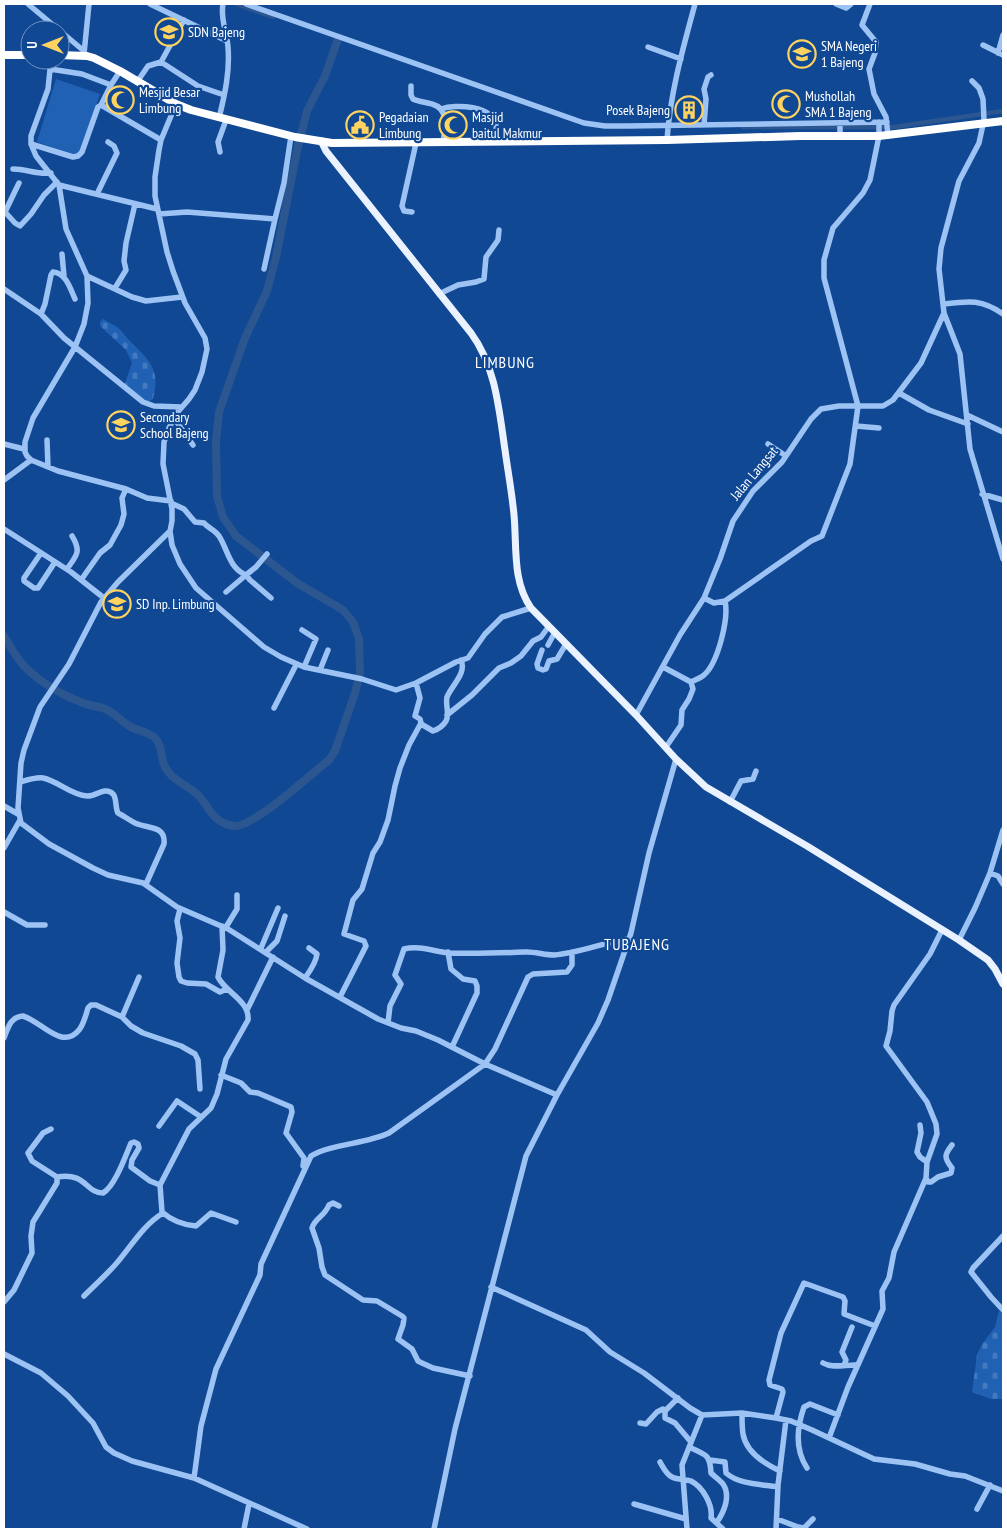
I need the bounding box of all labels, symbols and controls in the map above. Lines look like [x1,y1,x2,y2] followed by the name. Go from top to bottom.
[154,17,184,47] school or university icon: SDN Bajeng
[20,20,70,70] north arrow
[188,23,245,41] place label: SDN Bajeng
[821,37,877,71] place label: SMA Negeri 1 Bajeng
[787,39,817,69] school or university icon: SMA Negeri 1 Bajeng
[23,41,41,49] text: U
[139,83,200,117] place label: Mesjid Besar Limbung
[105,85,135,115] mosque icon: Mesjid Besar Limbung
[805,87,872,121] place label: Mushollah SMA 1 Bajeng
[771,89,801,119] mosque icon: Mushollah SMA 1 Bajeng
[674,95,704,125] building icon: Posek Bajeng
[606,101,670,119] place label: Posek Bajeng
[379,108,429,142] place label: Pegadaian Limbung
[472,108,542,142] place label: Masjid baitul Makmur
[345,110,375,140] public building icon: Pegadaian Limbung
[438,110,468,140] mosque icon: Masjid baitul Makmur
[475,352,535,372] district label: LIMBUNG
[140,408,209,442] place label: Secondary School Bajeng
[106,410,136,440] school or university icon: Secondary School Bajeng
[726,442,782,504] street label: Jalan Langsat
[102,589,132,619] school or university icon: SD Inp. Limbung
[136,595,215,613] place label: SD Inp. Limbung
[604,934,670,954] district label: TUBAJENG

